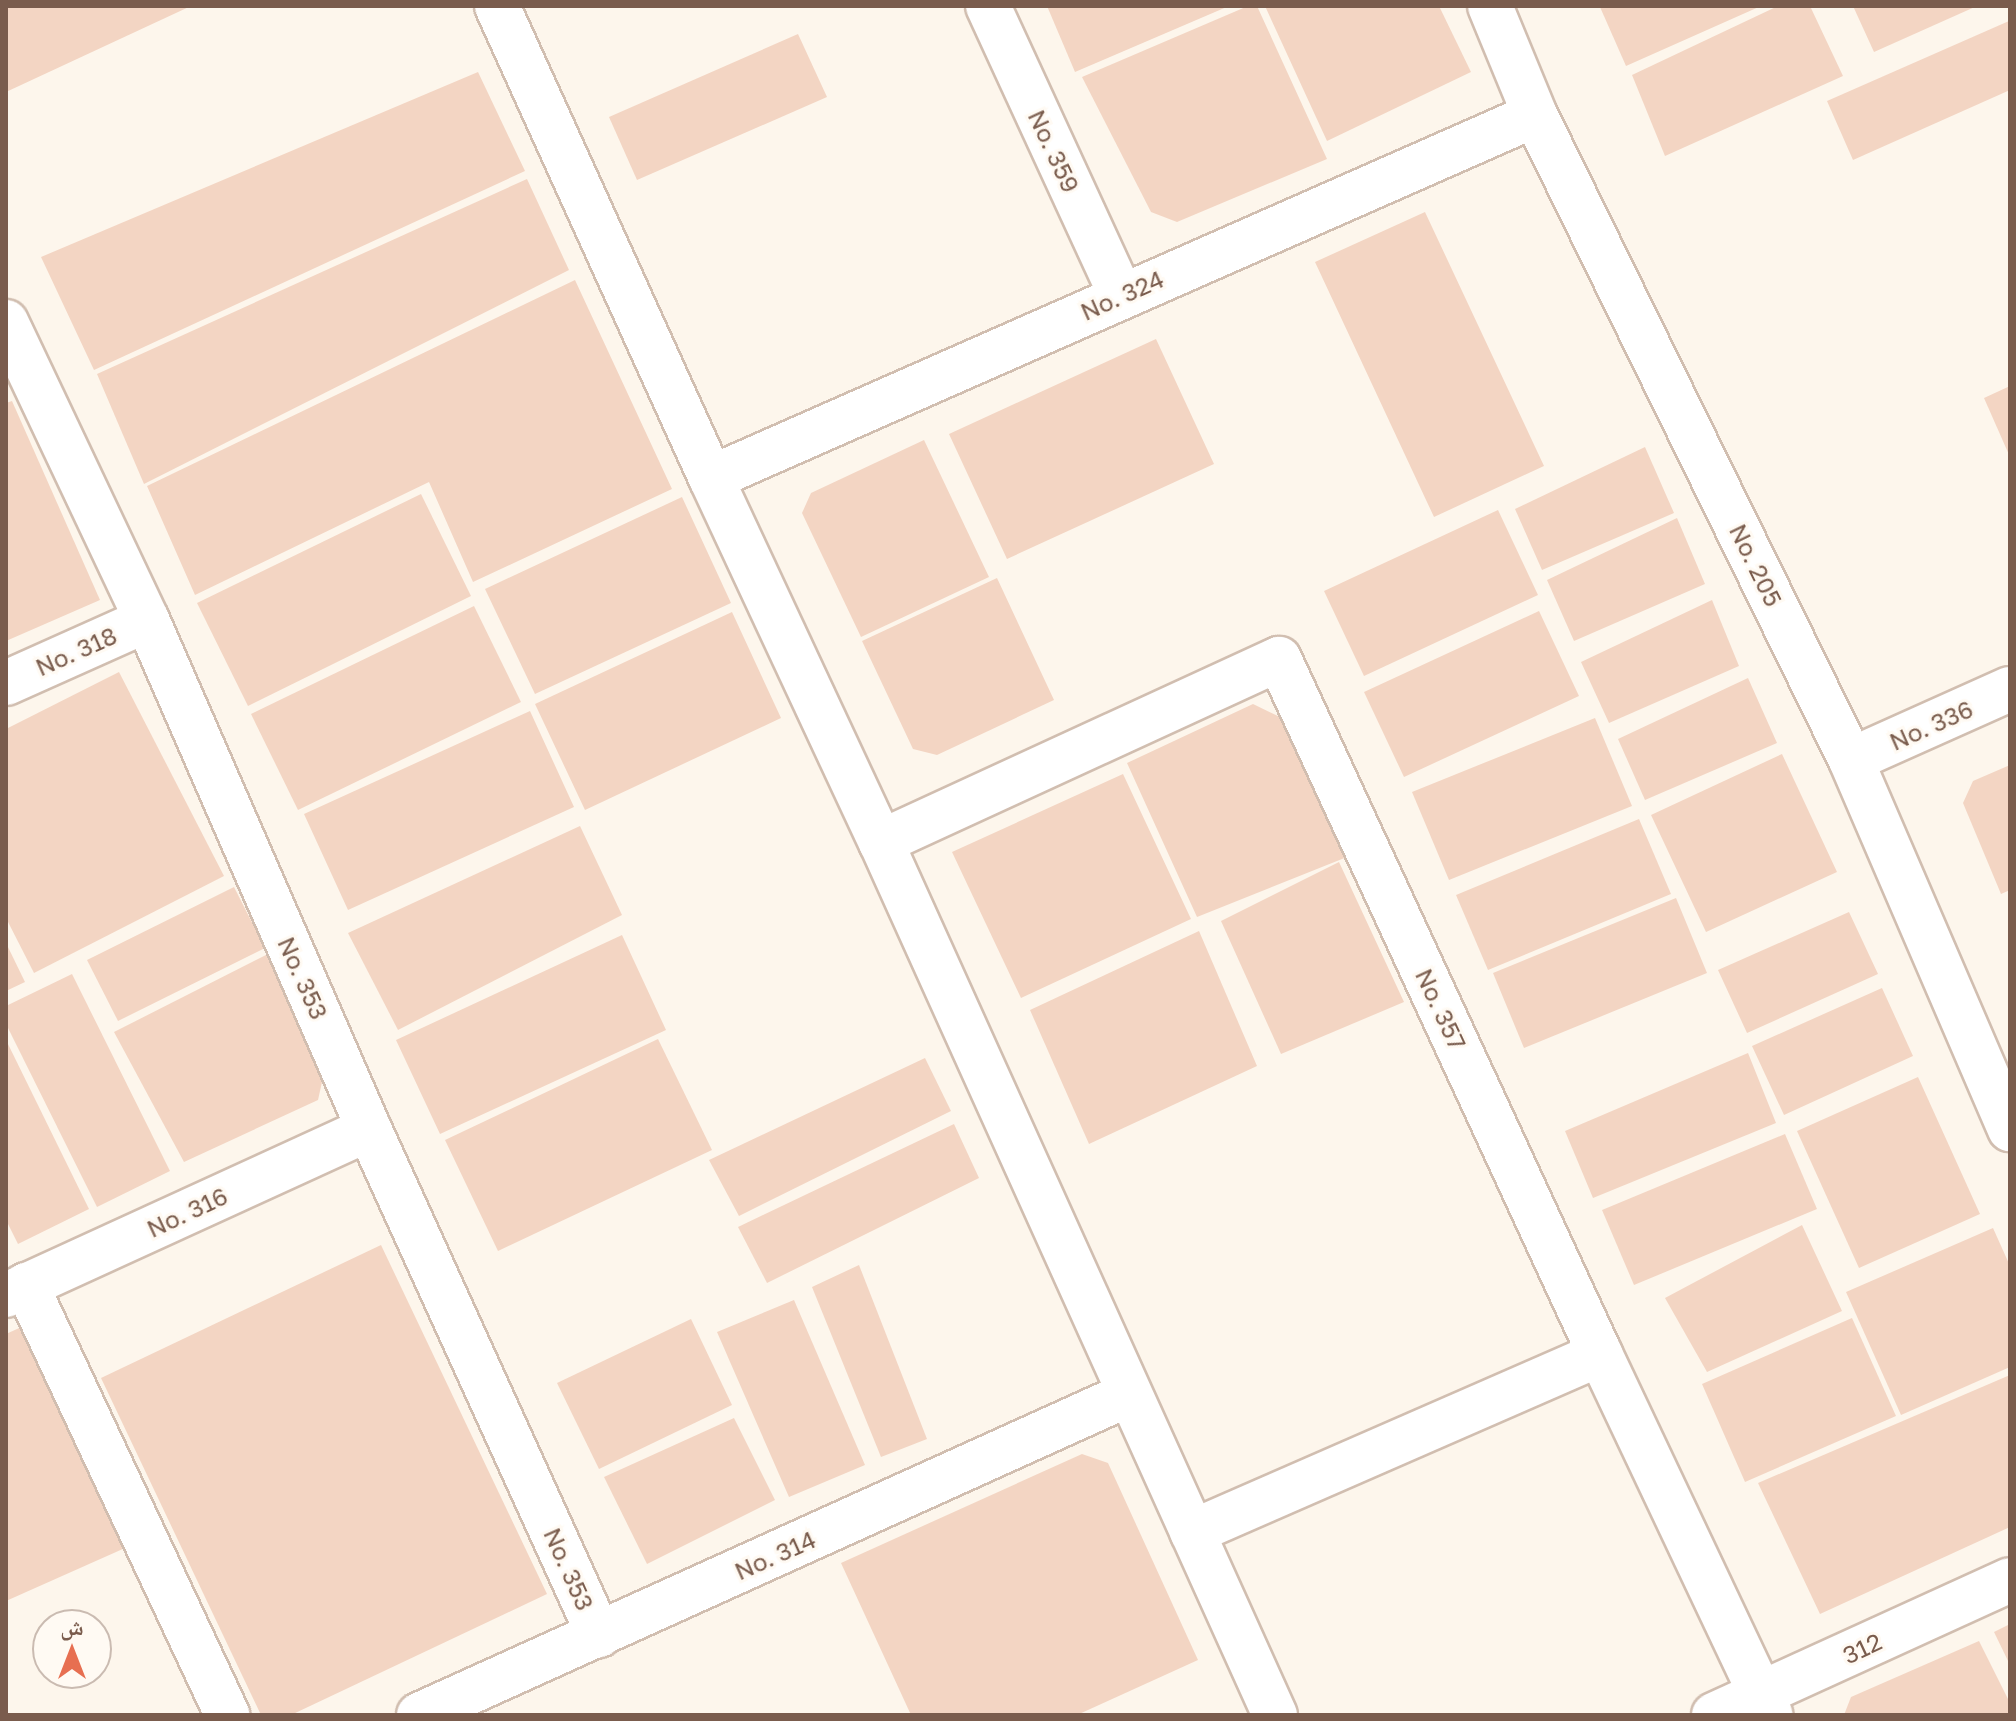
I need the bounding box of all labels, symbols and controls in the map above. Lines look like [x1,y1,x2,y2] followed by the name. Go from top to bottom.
[1022,105,1086,197] street label: No. 359
[1076,264,1168,326] street label: No. 324
[1724,519,1788,611] street label: No. 205
[31,620,121,682] street label: No. 318
[1885,694,1977,756] street label: No. 336
[272,932,334,1024] street label: No. 353
[1410,964,1472,1054] street label: No. 357
[142,1181,232,1243] street label: No. 316
[538,1523,600,1615] street label: No. 353
[730,1524,820,1586] street label: No. 314
[32,1609,112,1689] north arrow
[60,1613,84,1640] text: ش
[1838,1627,1886,1669] street label: 312

